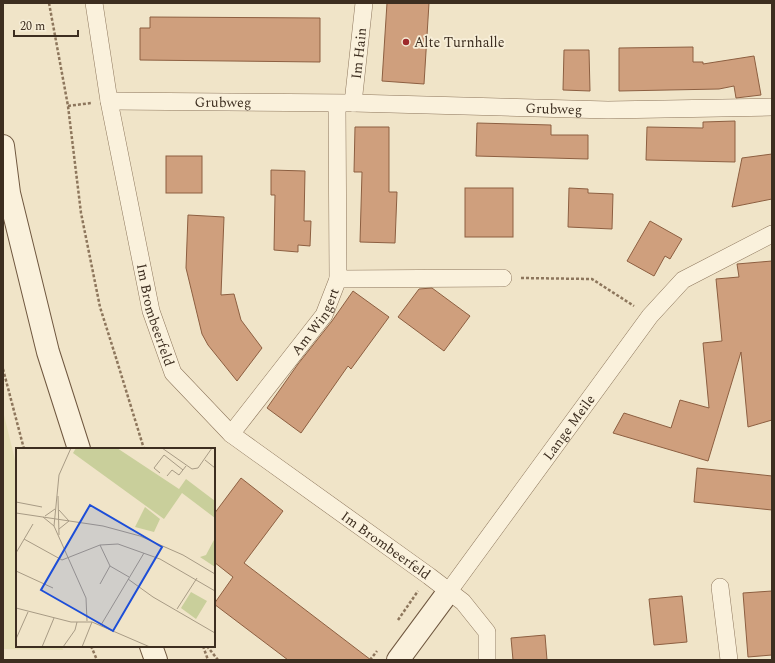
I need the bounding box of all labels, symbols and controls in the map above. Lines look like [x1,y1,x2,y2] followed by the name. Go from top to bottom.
[14,12,78,38] scale bar
[20,17,45,36] text: 20 m
[346,26,372,80] street label: Im Hain
[414,32,505,53] place label: Alte Turnhalle
[401,37,411,47] marker: Alte Turnhalle
[194,92,252,113] street label: Grubweg
[525,98,583,120] street label: Grubweg
[131,262,180,369] street label: Im Brombeerfeld
[286,285,345,360] street label: Am Wingert
[538,390,601,465] street label: Lange Meile
[16,448,215,647] inset map
[337,506,435,585] street label: Im Brombeerfeld

